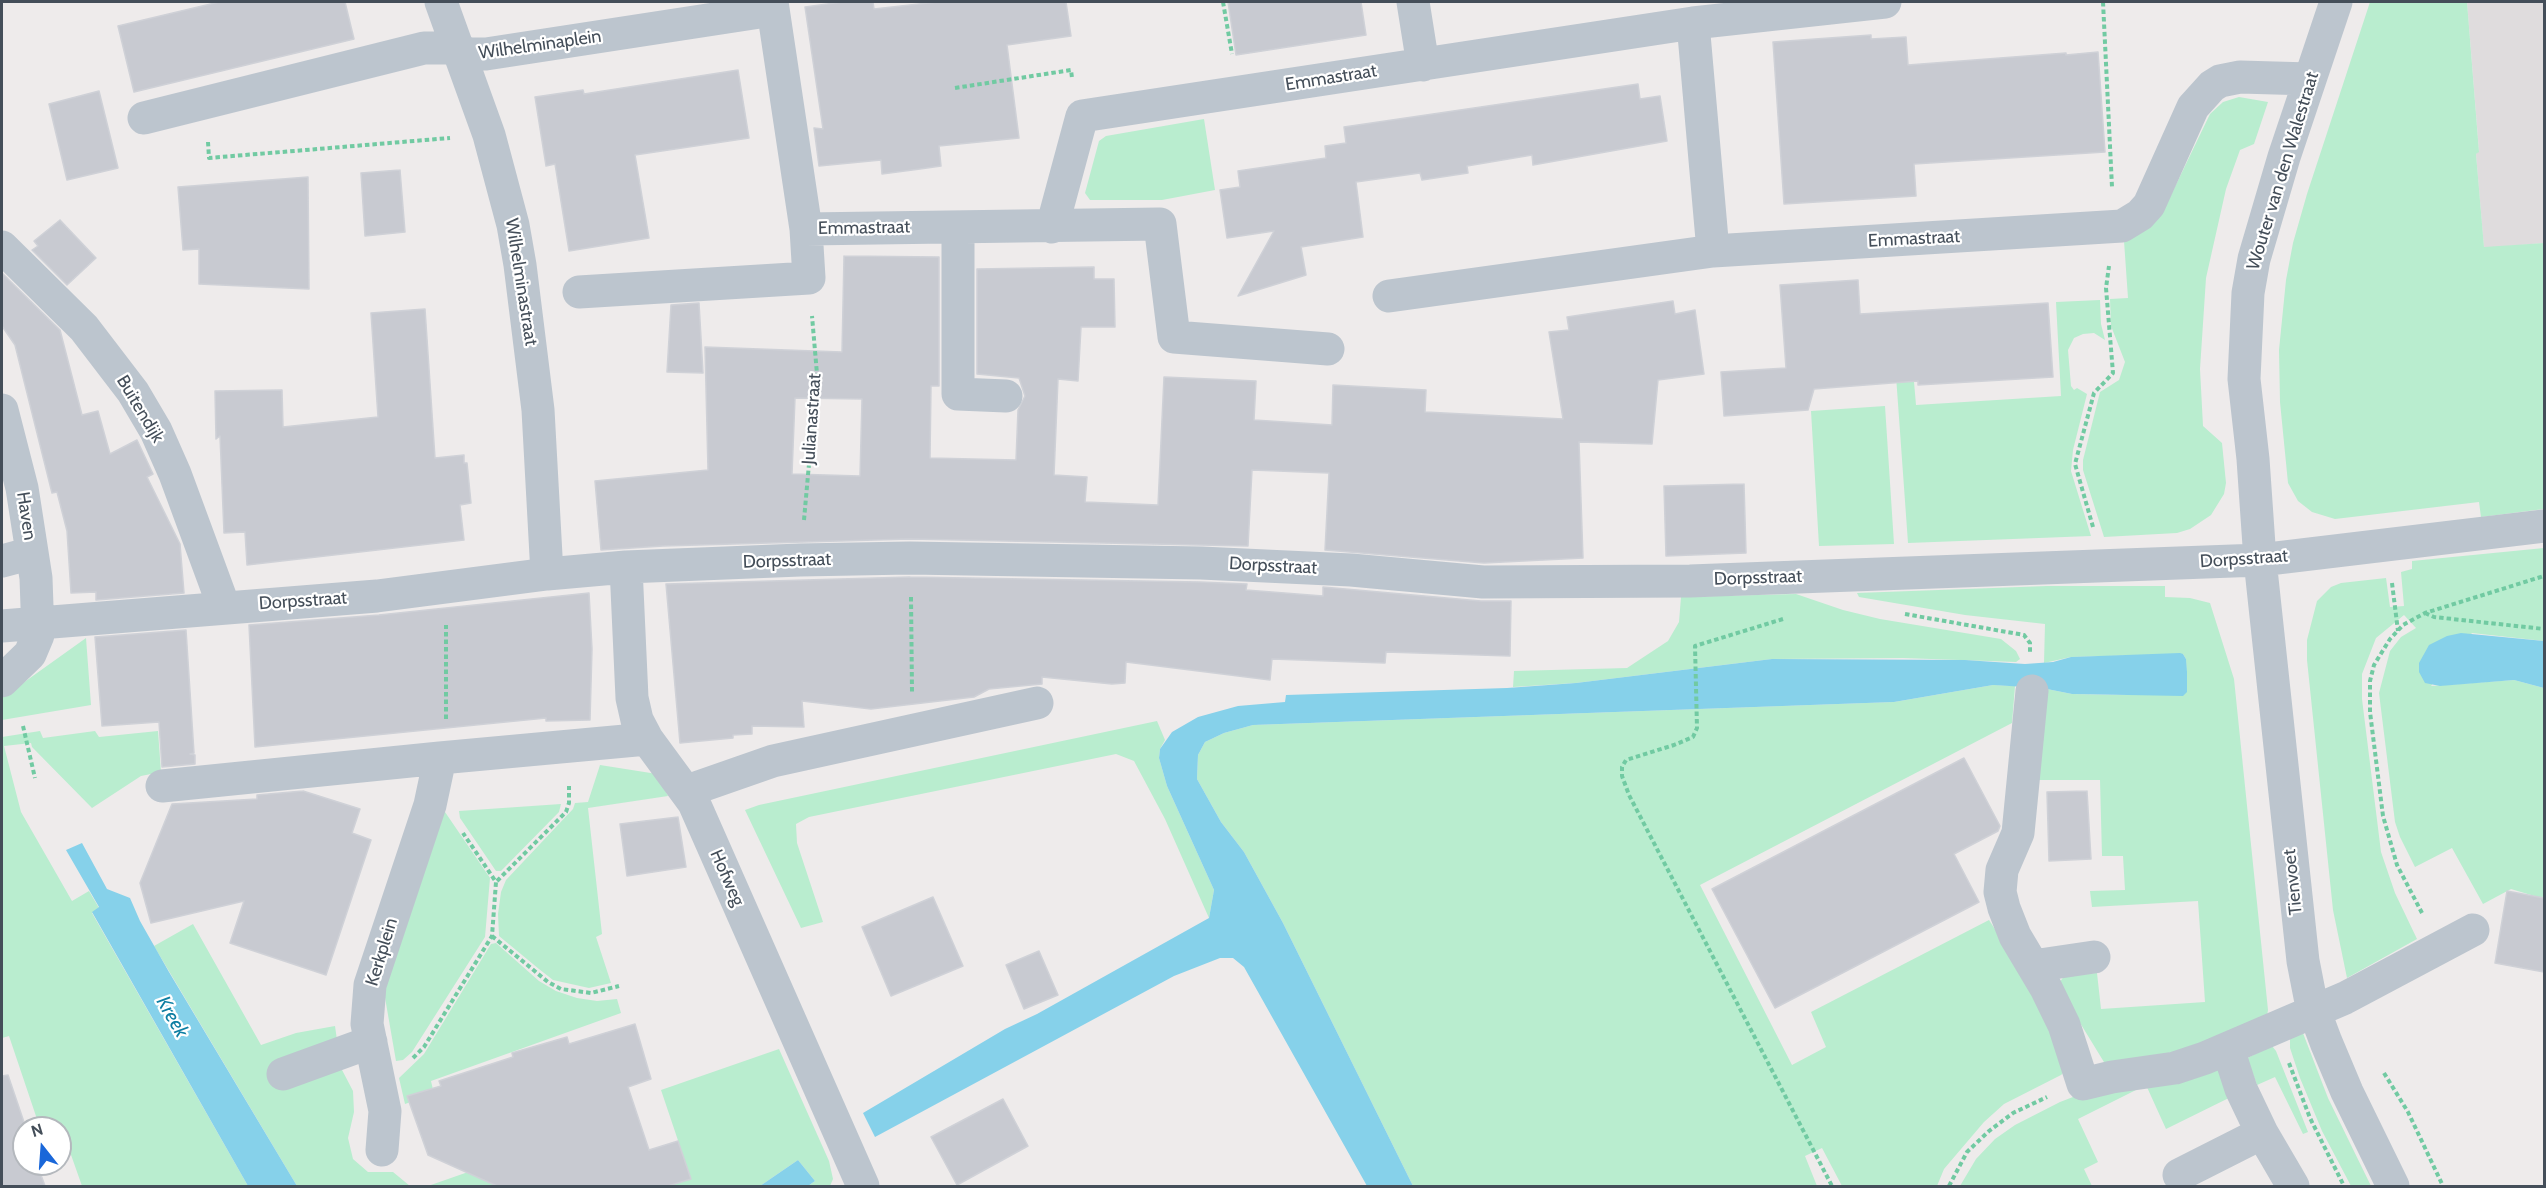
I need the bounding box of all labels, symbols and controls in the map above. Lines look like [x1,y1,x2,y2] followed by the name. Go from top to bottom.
[477,26,603,64] street label: Wilhelminaplein
[1284,60,1378,96] street label: Emmastraat
[2243,69,2323,273] street label: Wouter van den Walestraat
[818,216,910,240] street label: Emmastraat
[500,217,542,347] street label: Wilhelminastraat
[1867,226,1961,252] street label: Emmastraat
[111,371,169,447] street label: Buitendijk
[798,373,826,465] street label: Julianastraat
[12,490,40,542] street label: Haven
[2199,545,2289,573] street label: Dorpsstraat
[743,549,831,573] street label: Dorpsstraat
[1228,553,1318,579] street label: Dorpsstraat
[1714,566,1802,590] street label: Dorpsstraat
[258,587,348,615] street label: Dorpsstraat
[705,846,749,910] street label: Hofweg
[2279,848,2307,916] street label: Tienvoet
[361,915,403,989] street label: Kerkplein
[151,992,193,1042] water label: Kreek
[12,1116,72,1176] north arrow
[29,1119,45,1141] text: N

